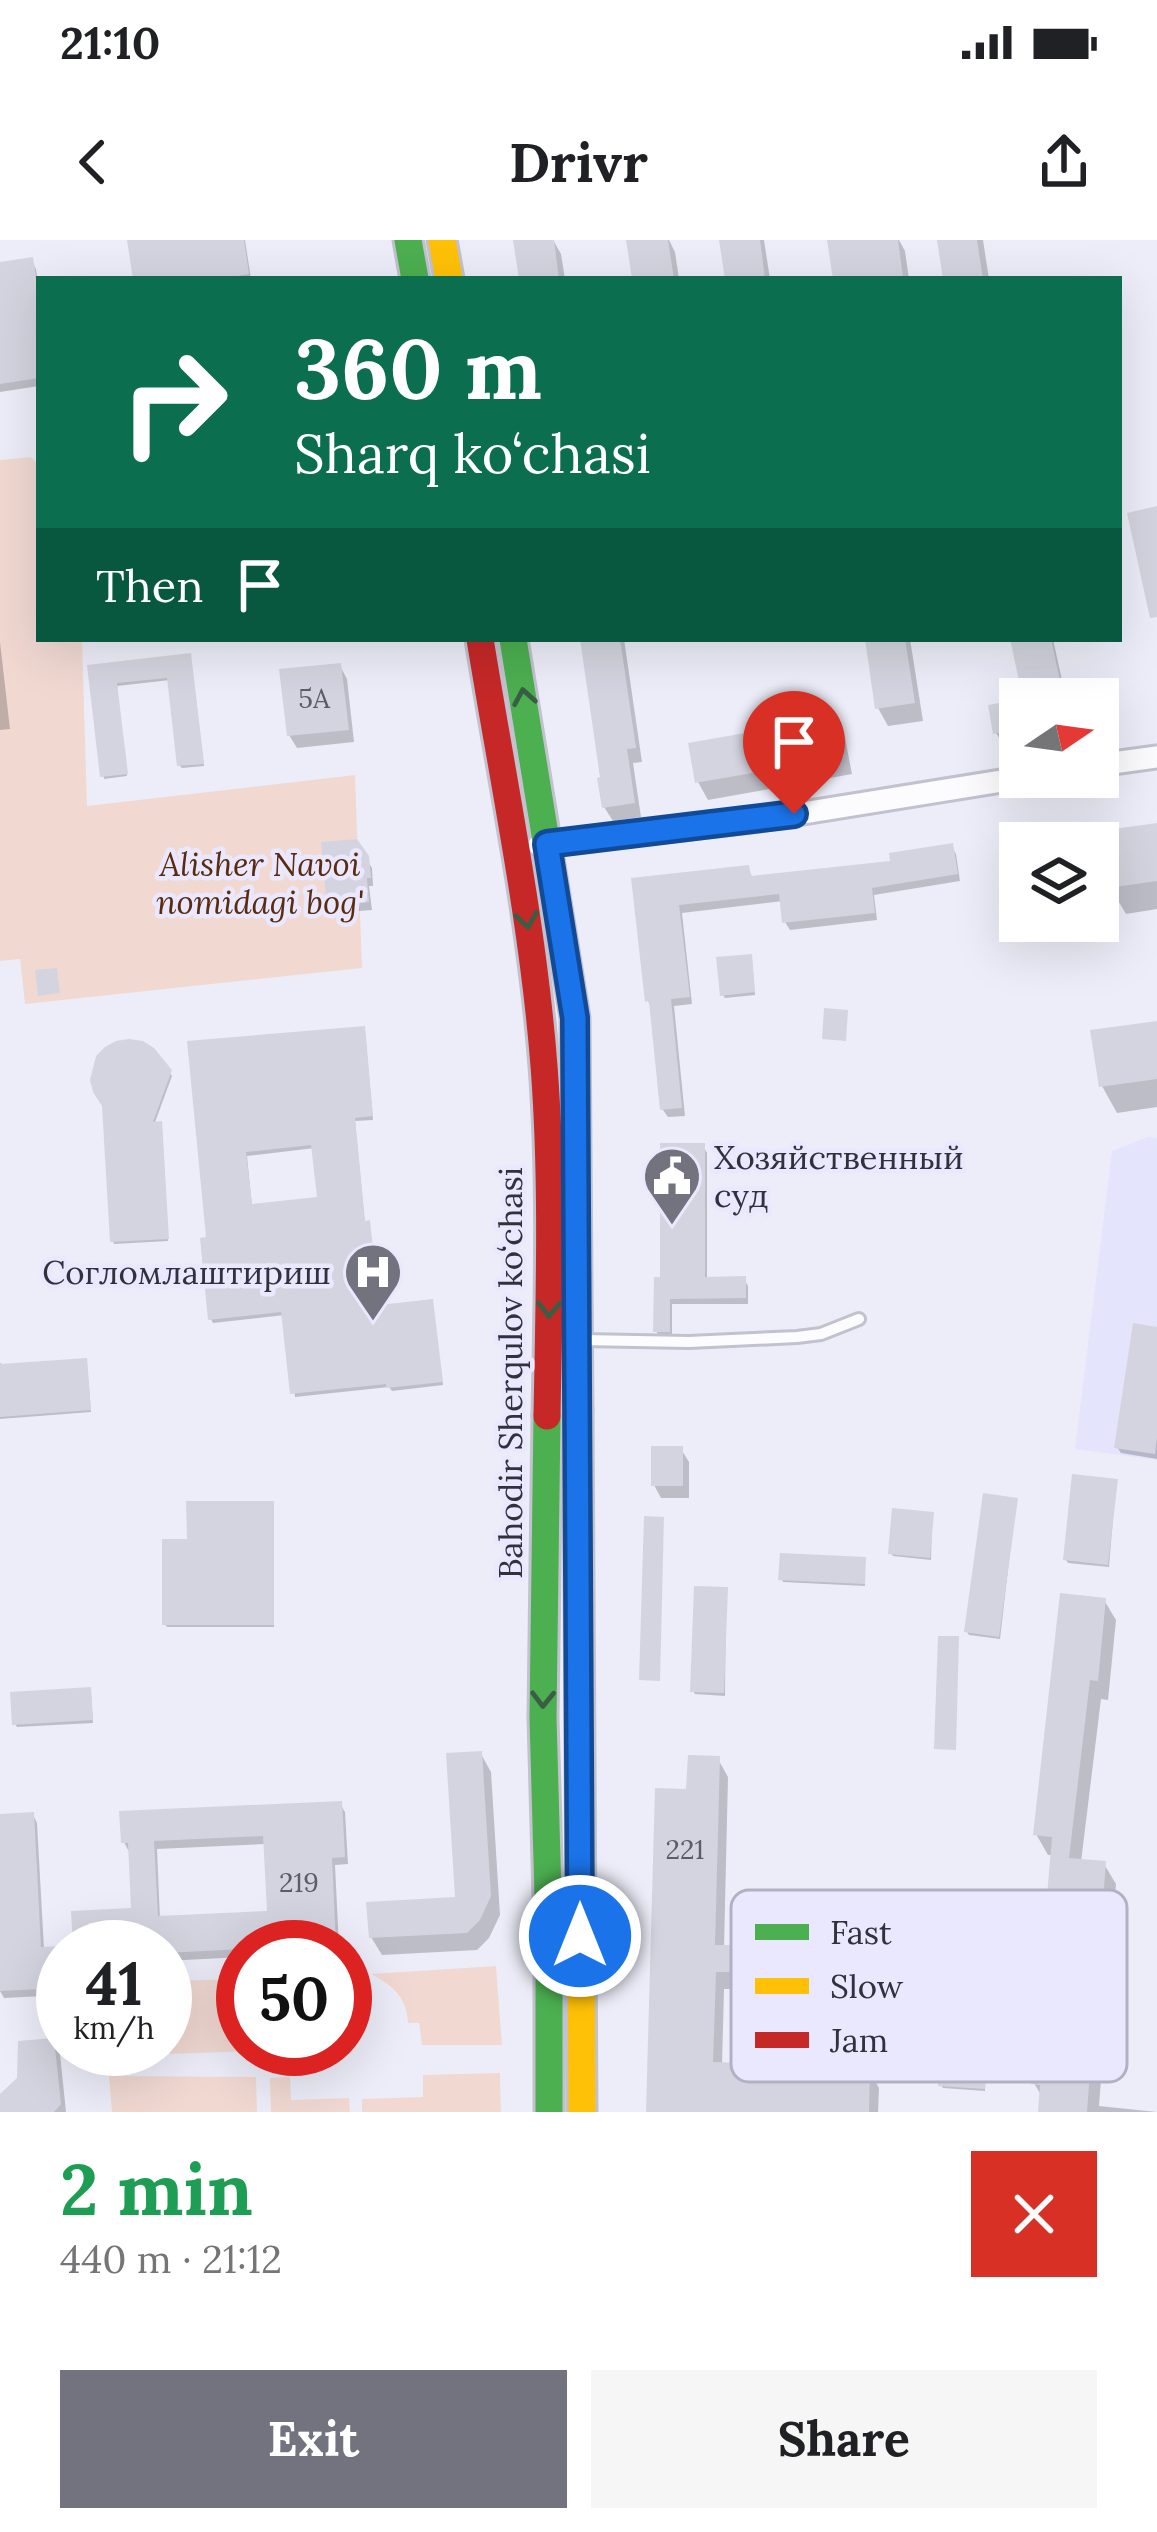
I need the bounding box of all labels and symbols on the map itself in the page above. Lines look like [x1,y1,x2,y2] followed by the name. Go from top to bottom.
[999,678,1119,798] north arrow
[298,681,331,715] house number: 5A
[512,688,537,708] one-way arrow
[743,691,845,814] pin
[156,843,364,923] park label: Alisher Navoi nomidagi bog'
[513,910,539,930] one-way arrow
[714,1136,964,1216] place label: Хозяйственный суд
[641,1145,703,1227] public building icon: Хозяйственный суд
[489,1167,531,1579] street label: Bahodir Sherqulov ko‘chasi
[342,1241,404,1323] hospital icon: Согломлаштириш
[42,1251,331,1293] place label: Согломлаштириш
[536,1301,562,1319] one-way arrow
[531,1690,557,1709] one-way arrow
[666,1832,704,1866] house number: 221
[279,1865,319,1899] house number: 219
[517,1873,643,1999] position arrow
[731,1890,1127,2082] legend
[830,1911,892,1953] text: Fast
[216,1920,372,2076] speed limit sign: 50
[830,1965,904,2007] text: Slow
[829,2019,888,2061] text: Jam

